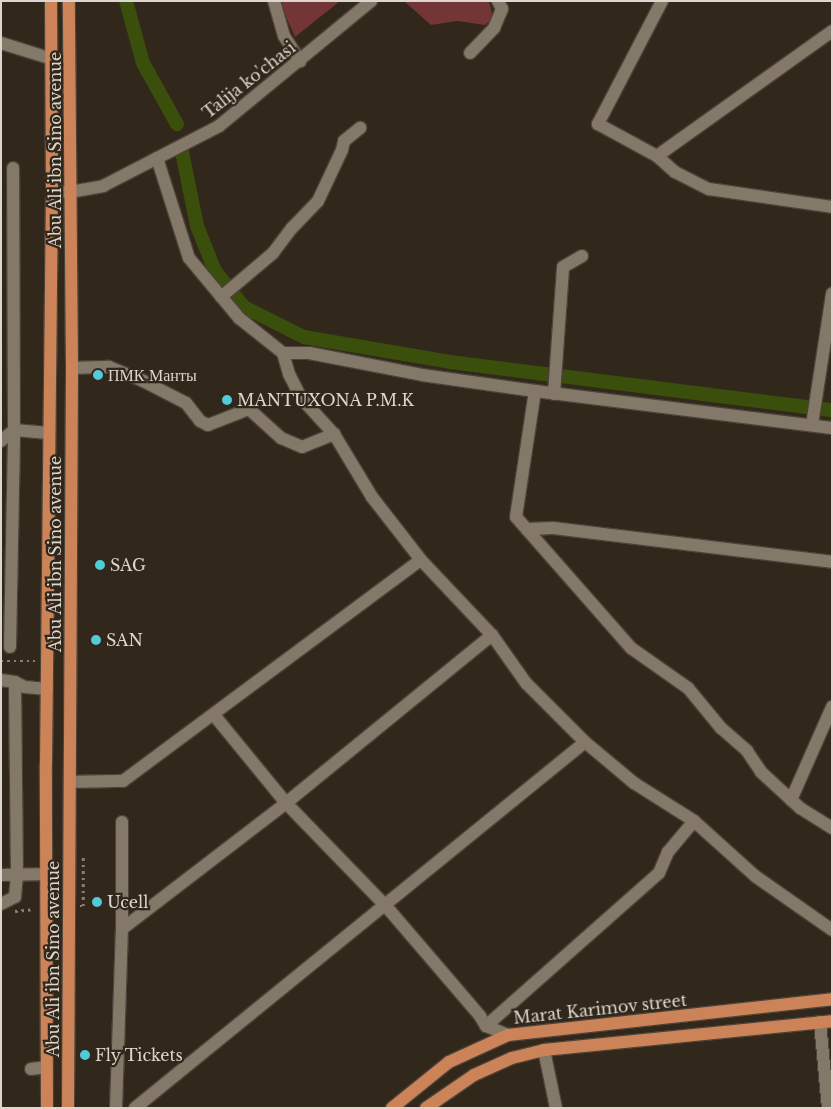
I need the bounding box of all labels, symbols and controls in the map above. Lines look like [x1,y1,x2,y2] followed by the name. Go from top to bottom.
[199,38,299,122] street label: Talija ko'chasi
[45,51,65,249] street label: Abu Ali ibn Sino avenue
[108,365,197,385] place label: ПМК Манты
[92,369,104,381] marker: ПМК Манты
[237,390,415,410] place label: MANTUXONA P.M.K
[221,394,233,406] marker: MANTUXONA P.M.K
[45,455,65,653] street label: Abu Ali ibn Sino avenue
[110,555,146,575] place label: SAG
[94,559,106,571] marker: SAG
[106,630,143,650] place label: SAN
[90,634,102,646] marker: SAN
[43,860,63,1058] street label: Abu Ali ibn Sino avenue
[107,892,148,912] place label: Ucell
[91,896,103,908] marker: Ucell
[512,990,688,1028] street label: Marat Karimov street
[95,1045,184,1065] place label: Fly Tickets
[79,1049,91,1061] marker: Fly Tickets

